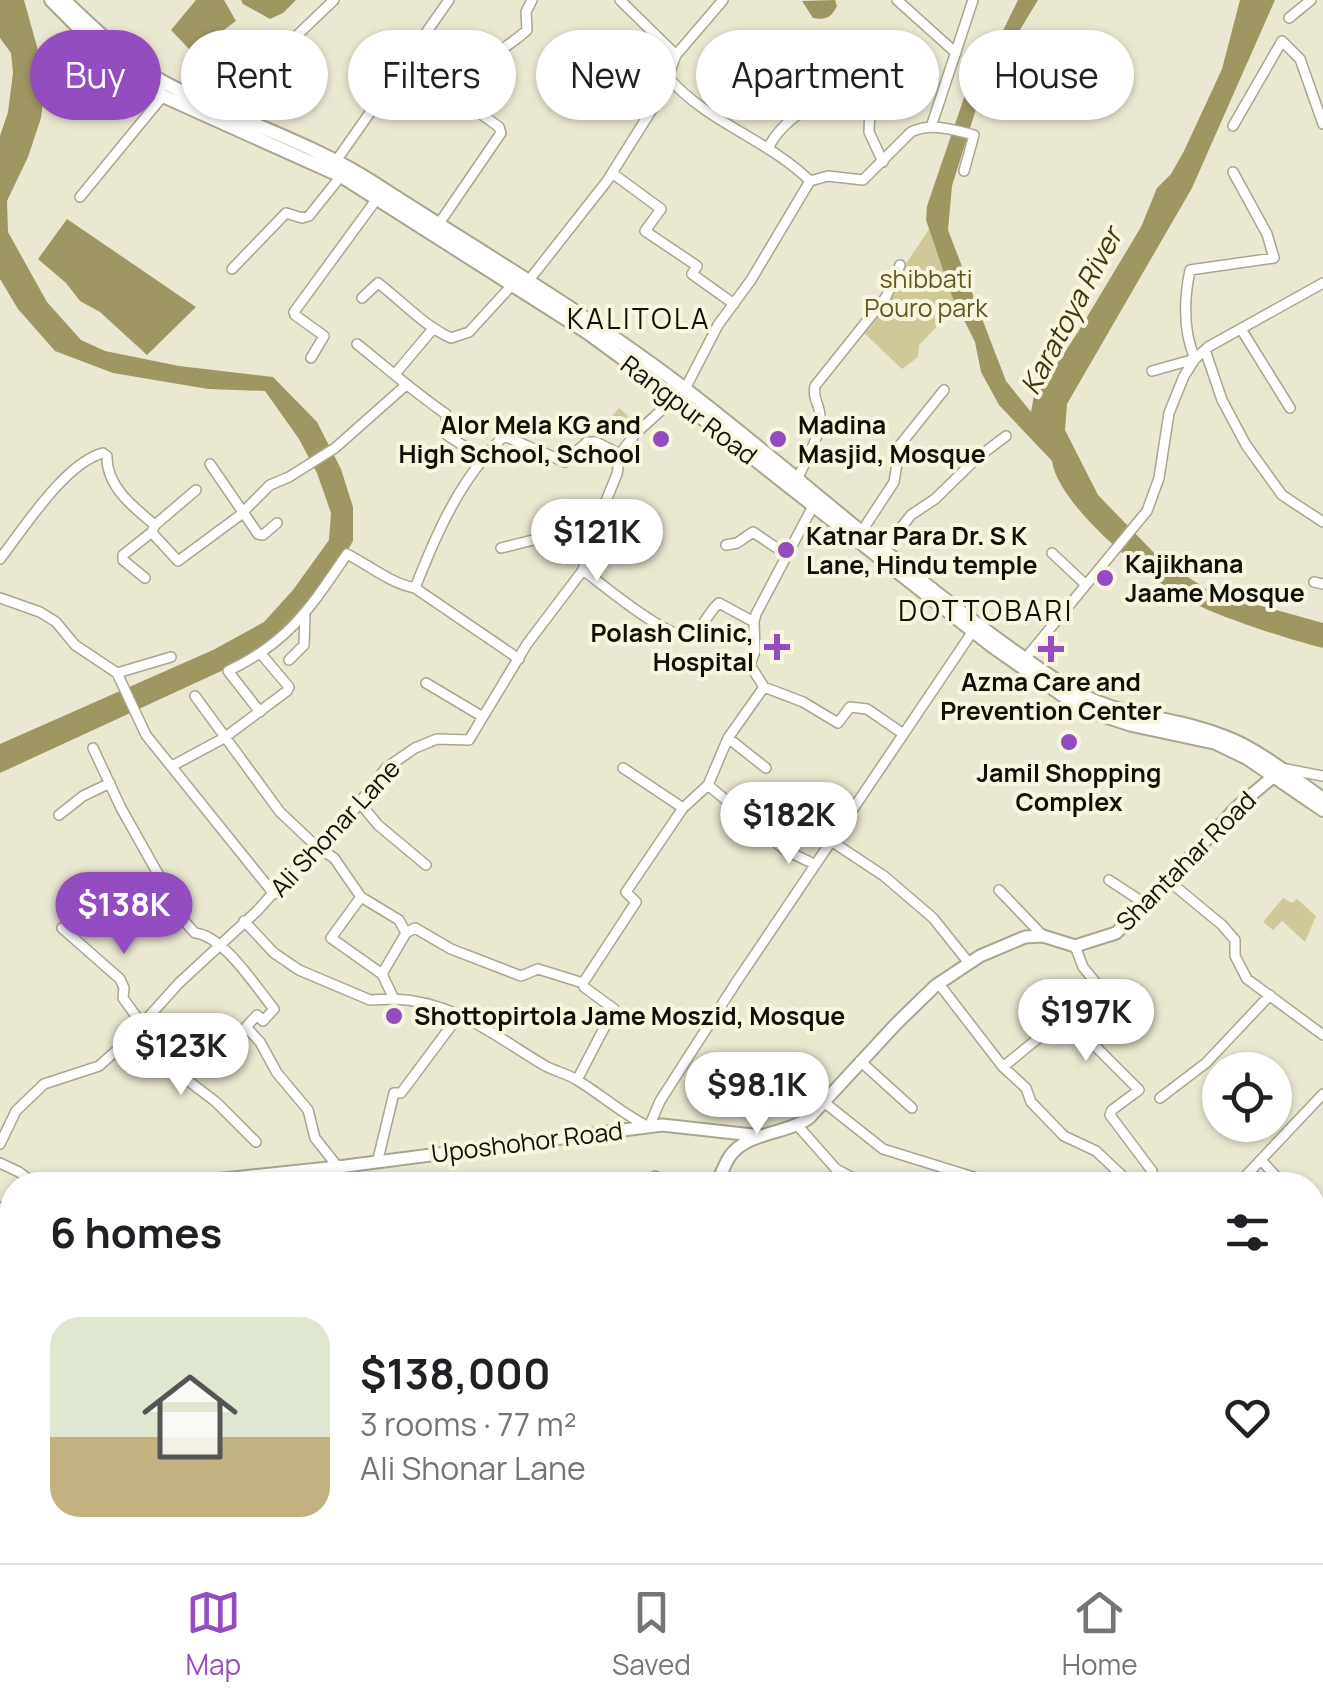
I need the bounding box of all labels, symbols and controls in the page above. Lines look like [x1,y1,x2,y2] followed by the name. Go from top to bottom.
[30,30,161,120] chip: Buy
[181,30,328,120] chip: Rent
[348,30,516,120] chip: Filters
[536,30,676,120] chip: New
[696,30,939,120] chip: Apartment
[959,30,1134,120] chip: House
[1010,217,1132,401] water label: Karatoya River
[864,261,988,325] park label: shibbati Pouro park
[567,299,711,337] district label: KALITOLA
[614,347,765,472] street label: Rangpur Road
[399,407,641,471] place label: Alor Mela KG and High School, School
[798,407,986,471] place label: Madina Masjid, Mosque
[650,428,672,450] marker: Alor Mela KG and High School, School
[767,428,789,450] marker: Madina Masjid, Mosque
[527,499,667,584] pin: $121K
[553,509,641,553] text: $121K
[806,518,1038,582] place label: Katnar Para Dr. S K Lane, Hindu temple
[775,539,797,561] marker: Katnar Para Dr. S K Lane, Hindu temple
[1125,546,1305,610] place label: Kajikhana Jaame Mosque
[1094,567,1116,589] marker: Kajikhana Jaame Mosque
[898,591,1074,629] district label: DOTTOBARI
[591,615,754,679] place label: Polash Clinic, Hospital
[764,634,790,660] marker: Polash Clinic, Hospital
[1038,636,1064,662] marker: Azma Care and Prevention Center
[940,664,1162,728] place label: Azma Care and Prevention Center
[1058,731,1080,753] marker: Jamil Shopping Complex
[262,751,408,904] street label: Ali Shonar Lane
[977,755,1161,819] place label: Jamil Shopping Complex
[719,782,859,867] pin: $182K
[1108,783,1263,938] street label: Shantahar Road
[742,792,836,836] text: $182K
[54,872,194,957] pin: $138K
[77,882,171,926] text: $138K
[1016,979,1156,1064] pin: $197K
[1040,989,1132,1033] text: $197K
[414,998,845,1033] place label: Shottopirtola Jame Moszid, Mosque
[383,1005,405,1027] marker: Shottopirtola Jame Moszid, Mosque
[111,1013,251,1098] pin: $123K
[135,1023,227,1067] text: $123K
[676,1052,838,1137] pin: $98.1K
[1202,1052,1292,1142] map controls
[1202,1052,1292,1142] button: locate
[707,1062,807,1106] text: $98.1K
[429,1112,625,1171] street label: Uposhohor Road
[50,1203,222,1261] text: 6 homes
[1220,1205,1275,1260] icon: filters
[360,1344,551,1402] text: $138,000
[130,1357,250,1477] icon: home
[1220,1390,1275,1445] icon: heart
[360,1402,576,1446] text: 3 rooms · 77 m²
[360,1446,586,1490] text: Ali Shonar Lane
[185,1585,241,1683] tab: Map
[612,1585,691,1683] tab: Saved
[1062,1585,1138,1683] tab: Home

